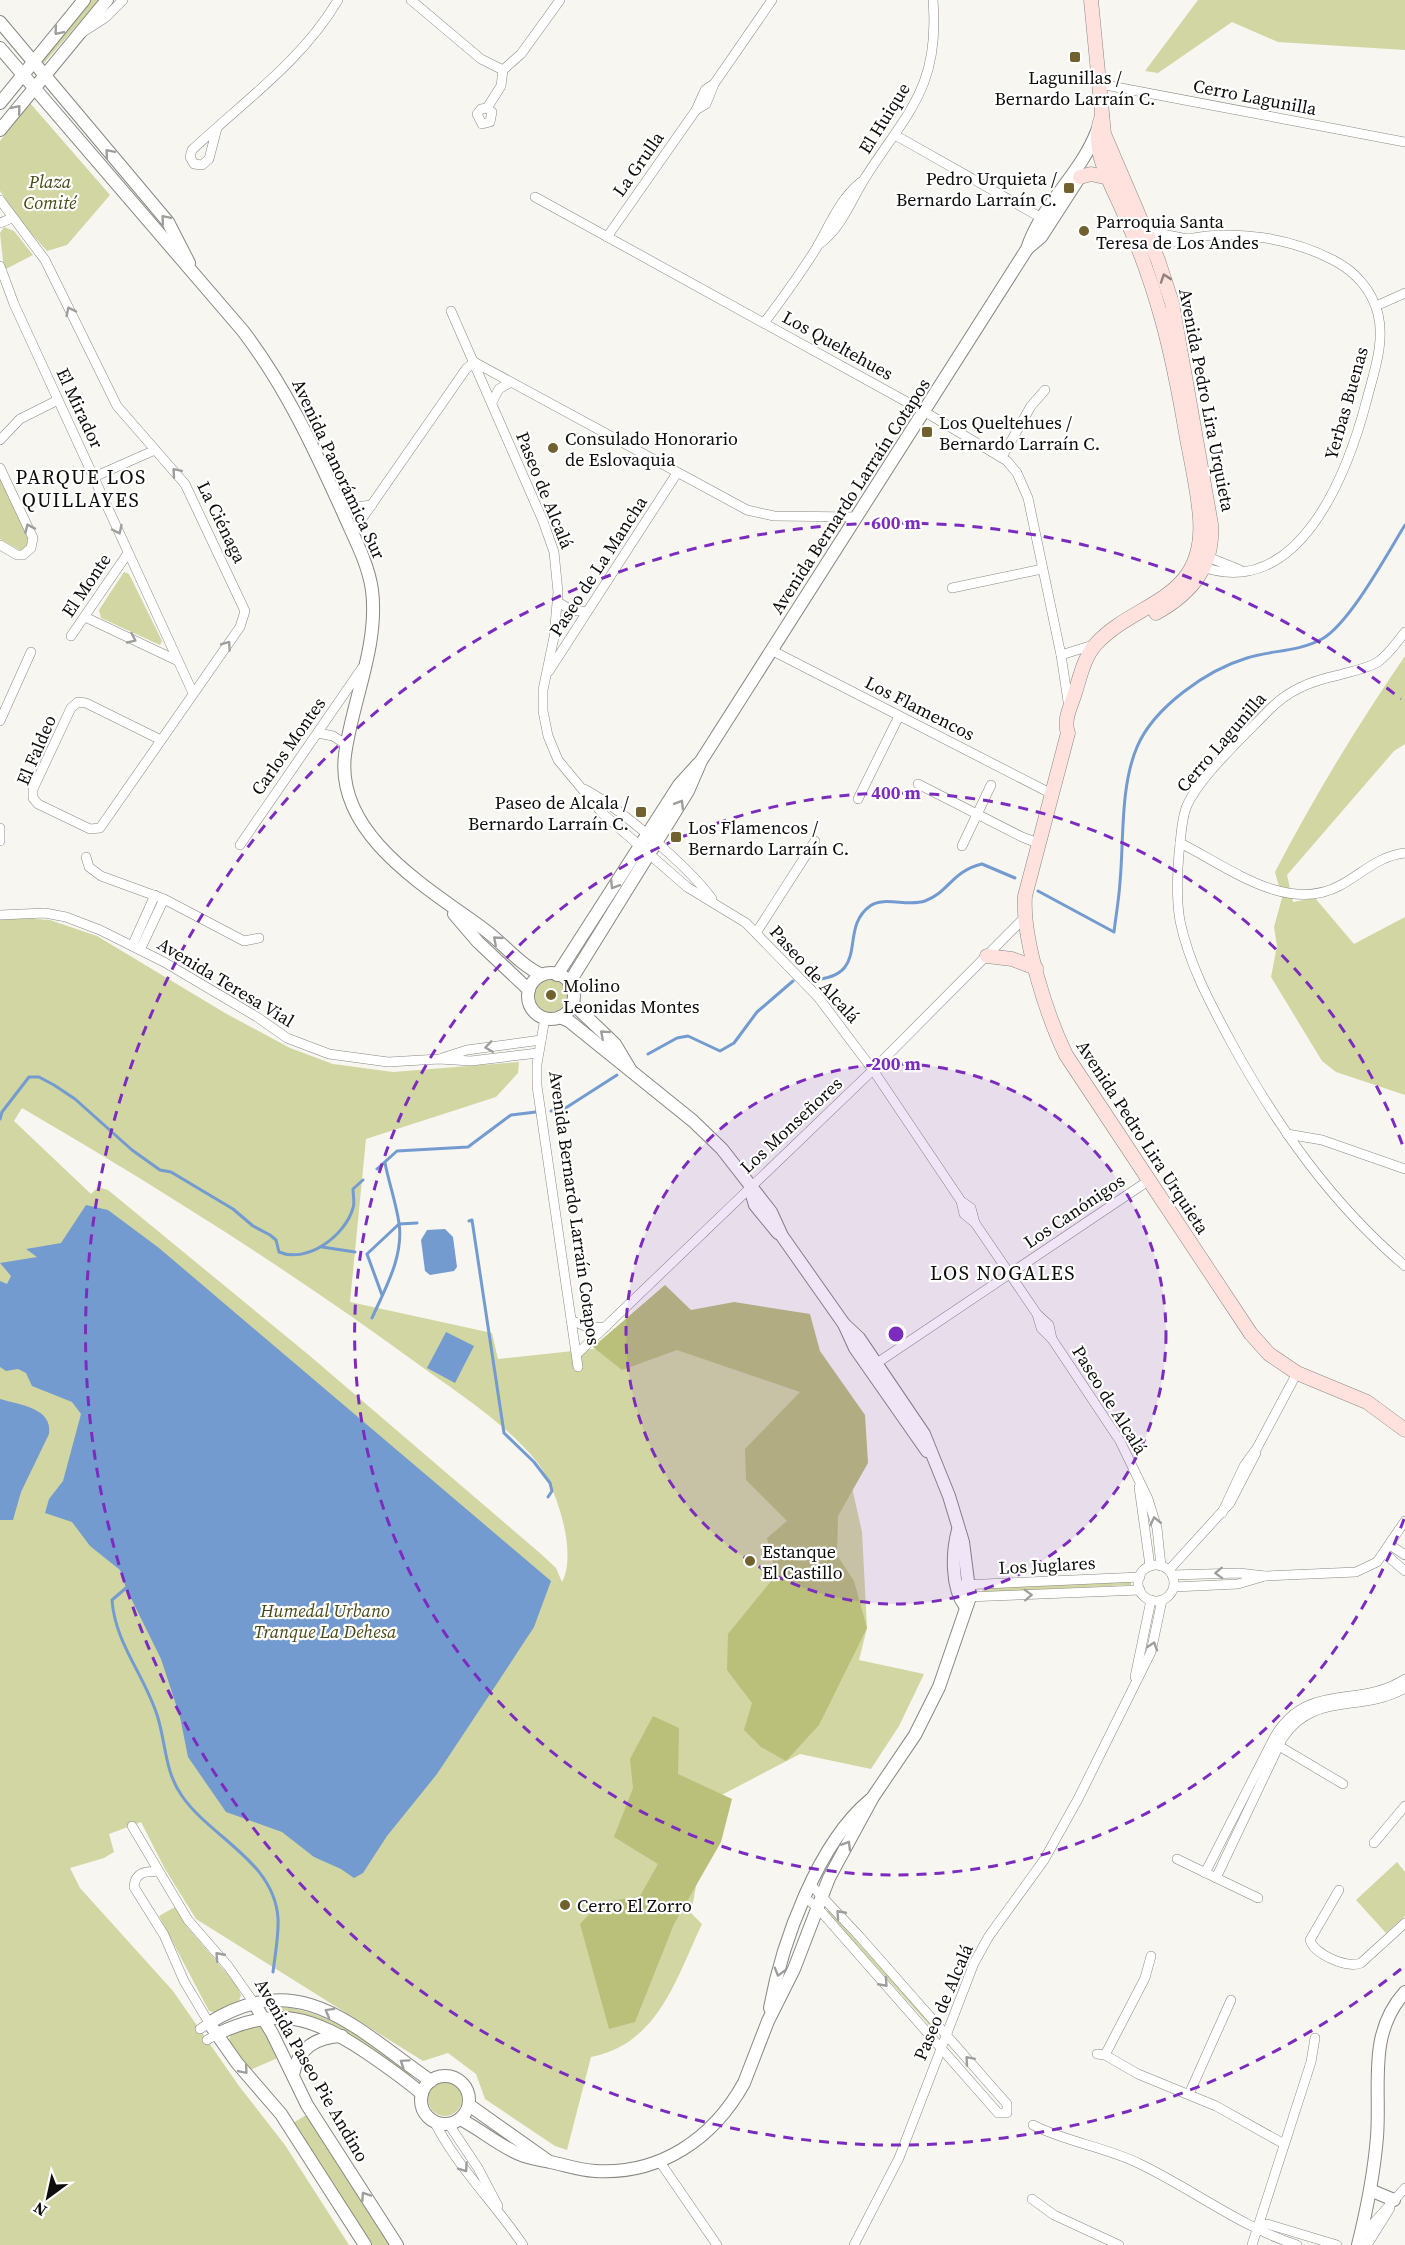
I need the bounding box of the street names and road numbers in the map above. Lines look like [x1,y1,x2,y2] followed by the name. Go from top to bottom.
[1191,73,1320,121] street label: Cerro Lagunilla
[852,78,916,158] street label: El Huique
[606,126,670,202] street label: La Grulla
[1173,286,1241,514] street label: Avenida Pedro Lira Urquieta
[778,304,898,386] street label: Los Queltehues
[1318,343,1374,462] street label: Yerbas Buenas
[50,364,110,453] street label: El Mirador
[764,373,936,619] street label: Avenida Bernardo Larraín Cotapos
[286,375,392,564] street label: Avenida Panorámica Sur
[510,428,580,553] street label: Paseo de Alcalá
[191,477,253,568] street label: La Ciénaga
[543,490,653,641] street label: Paseo de La Mancha
[55,548,117,622] street label: El Monte
[861,670,979,746] street label: Los Flamencos
[1171,686,1272,797] street label: Cerro Lagunilla
[245,692,331,800] street label: Carlos Montes
[10,711,62,789] street label: El Faldeo
[764,920,866,1029] street label: Paseo de Alcalá
[153,931,299,1033] street label: Avenida Teresa Vial
[1071,1035,1216,1239] street label: Avenida Pedro Lira Urquieta
[543,1069,607,1347] street label: Avenida Bernardo Larraín Cotapos
[734,1071,848,1179] street label: Los Monseñores
[1019,1168,1130,1254] street label: Los Canónigos
[1067,1341,1154,1460] street label: Paseo de Alcalá
[998,1550,1096,1580] street label: Los Juglares
[907,1939,979,2064] street label: Paseo de Alcalá
[249,1974,375,2166] street label: Avenida Paseo Pie Andino

